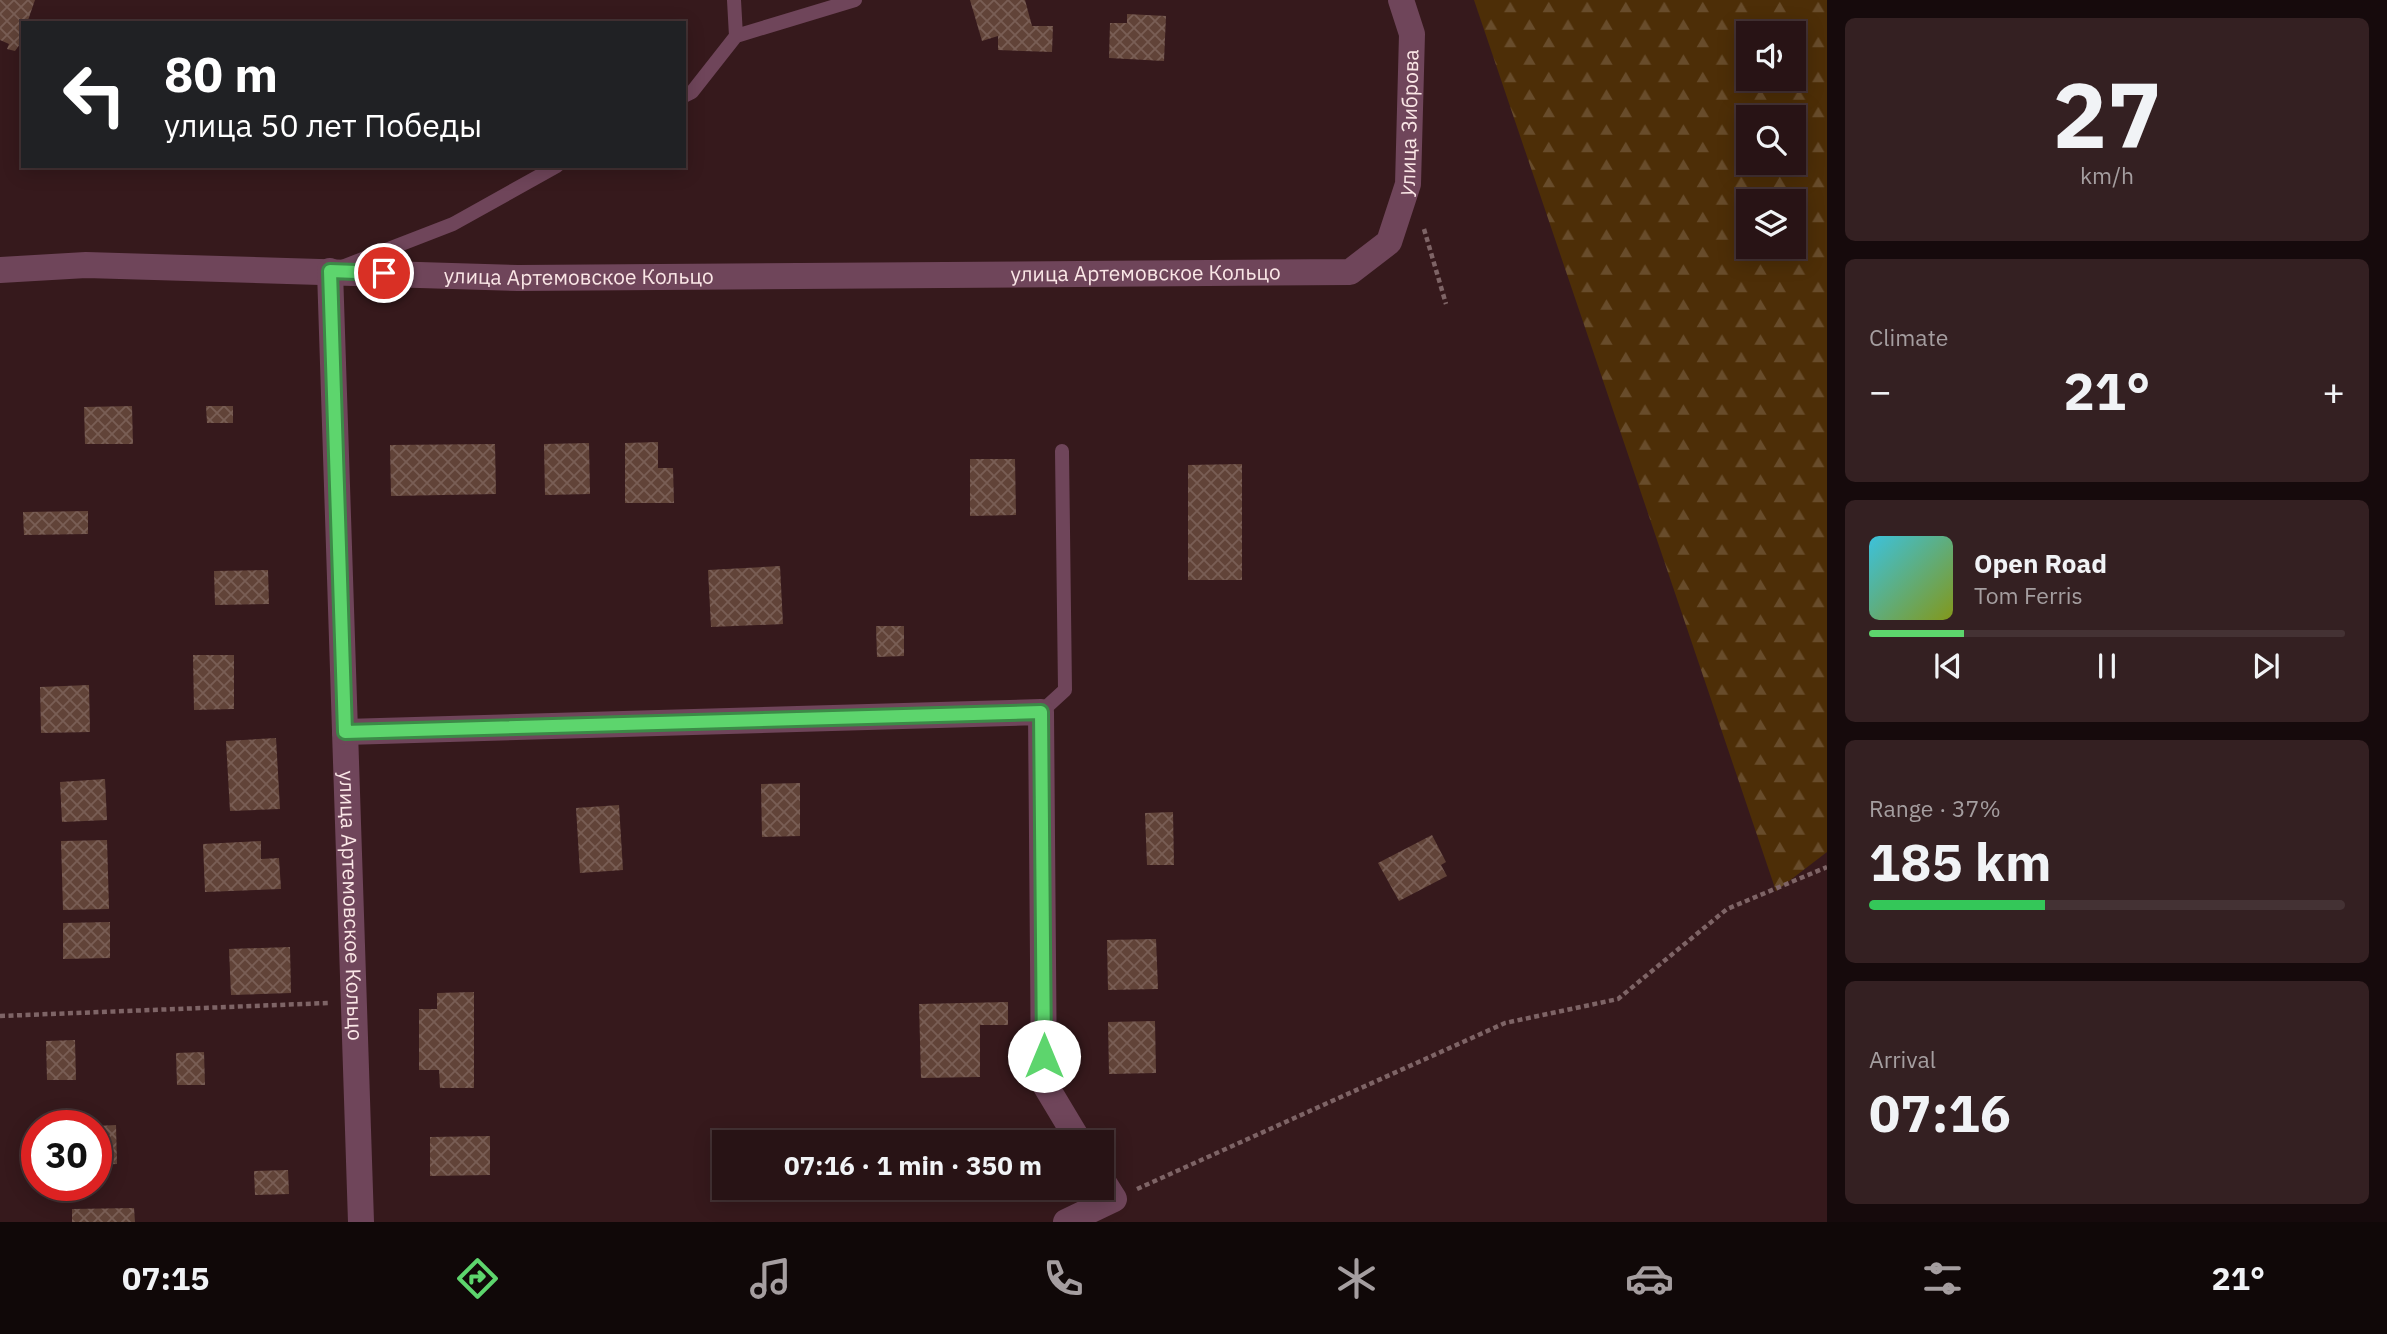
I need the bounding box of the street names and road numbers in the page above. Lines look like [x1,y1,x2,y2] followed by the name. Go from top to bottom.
[1390,49,1425,199] street label: улица Зиброва
[1010,257,1281,287] street label: улица Артемовское Кольцо
[443,261,714,291] street label: улица Артемовское Кольцо
[333,770,370,1041] street label: улица Артемовское Кольцо

